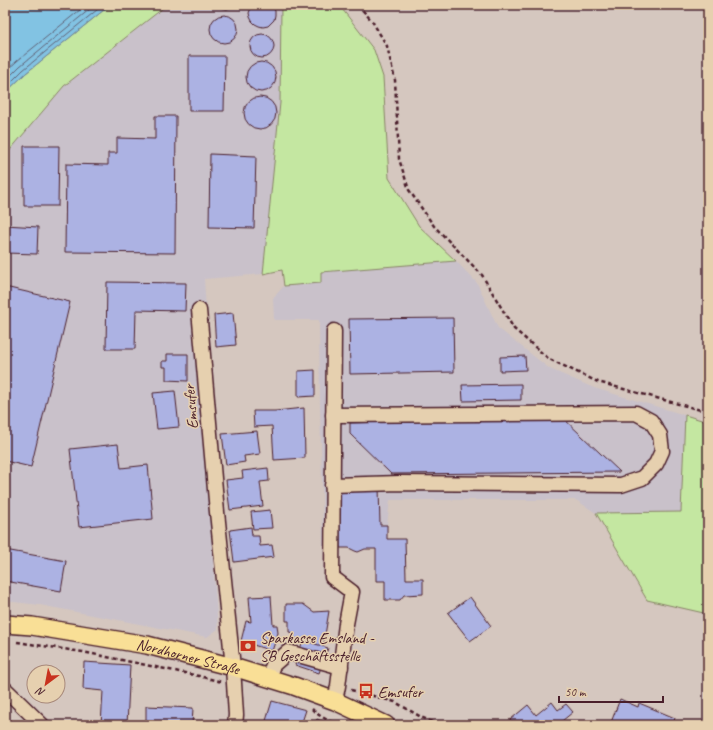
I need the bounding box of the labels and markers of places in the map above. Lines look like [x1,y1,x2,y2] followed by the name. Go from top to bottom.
[260,628,375,666] place label: Sparkasse Emsland - SB Geschäftsstelle
[239,637,257,655] bank icon: Sparkasse Emsland - SB Geschäftsstelle
[357,682,375,700] bus stop icon: Emsufer
[378,682,425,702] place label: Emsufer

